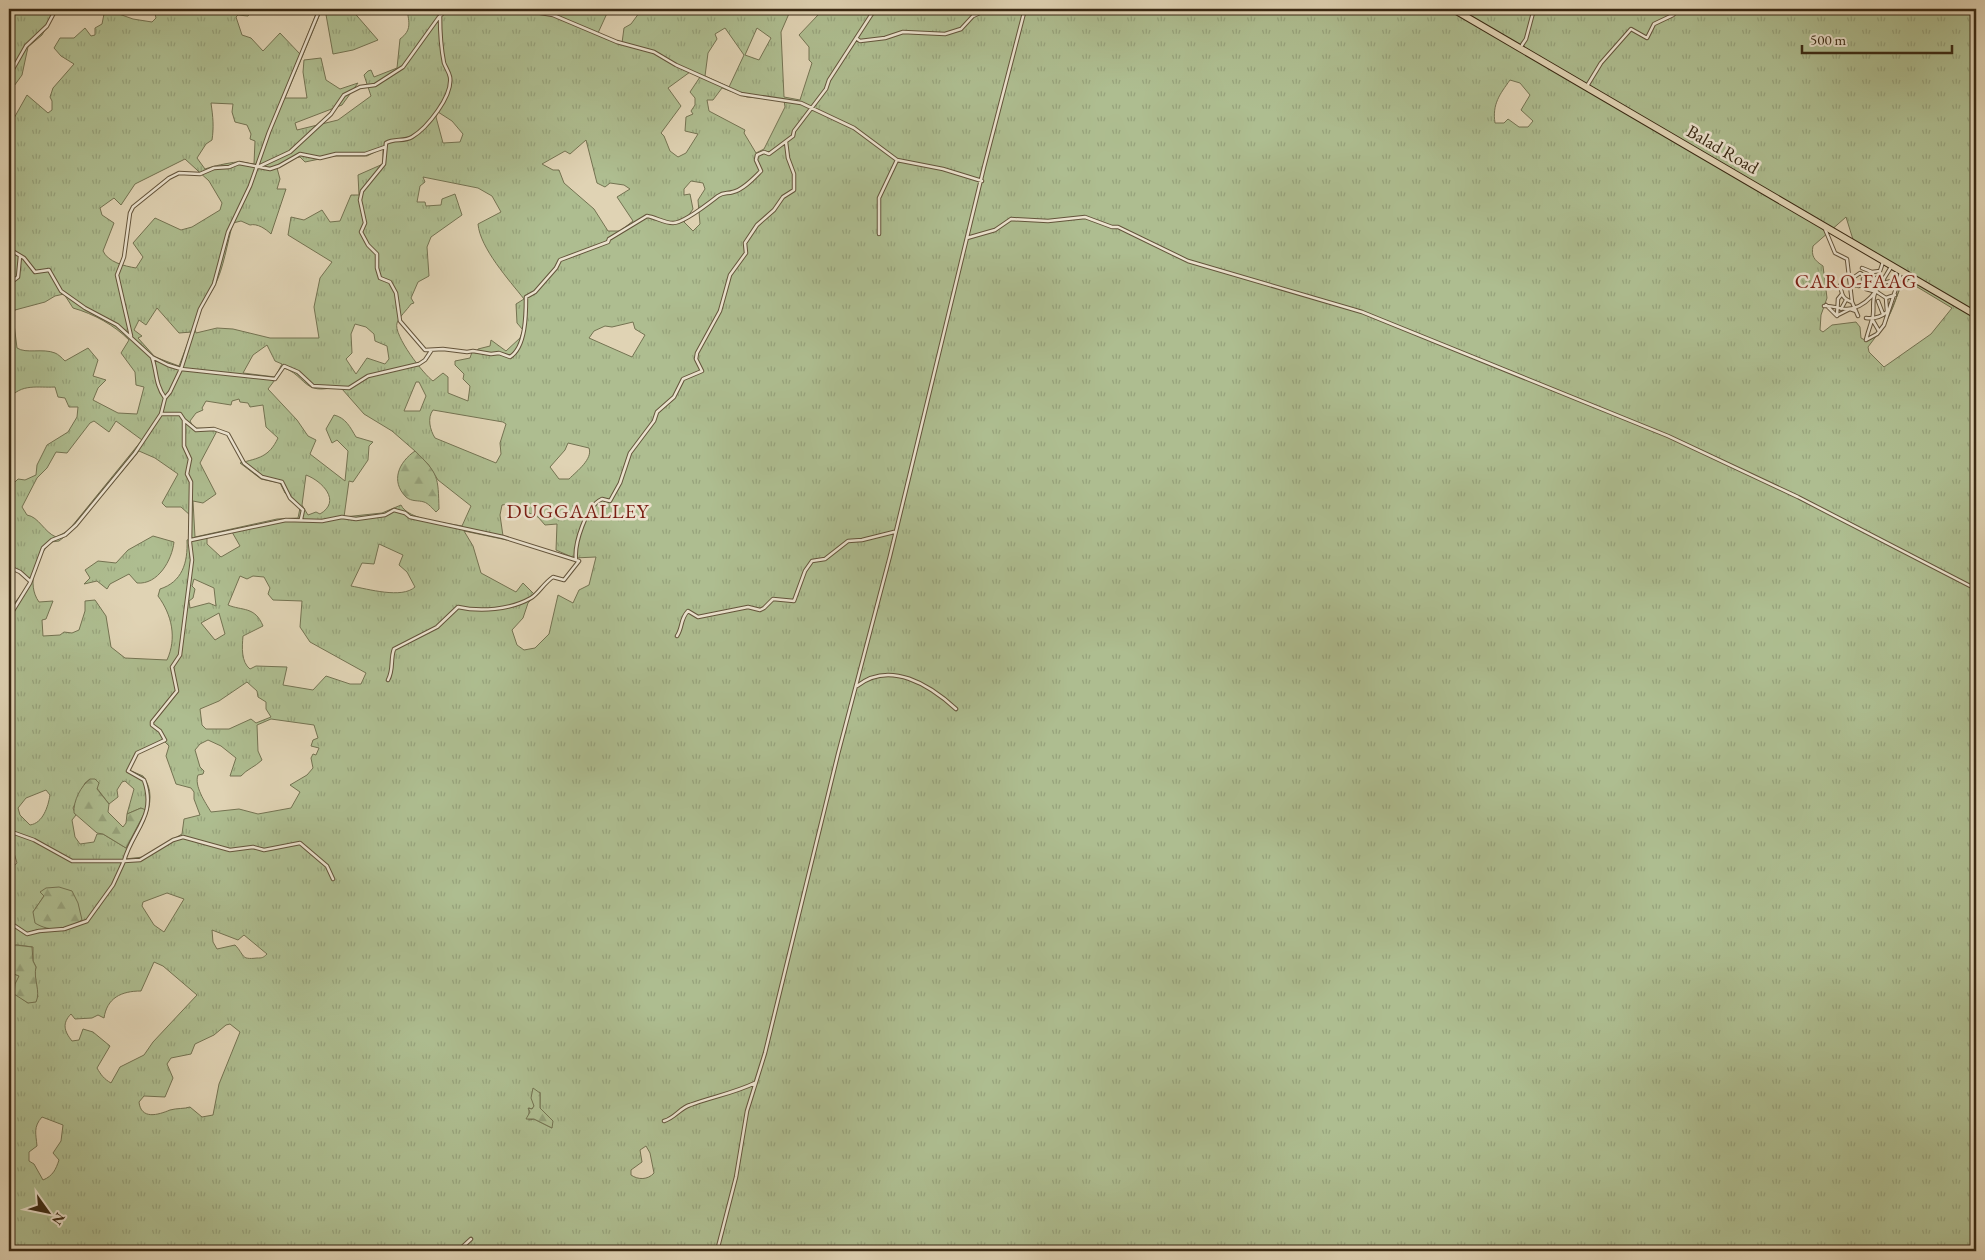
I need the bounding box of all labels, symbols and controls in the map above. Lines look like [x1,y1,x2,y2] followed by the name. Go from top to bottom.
[1802,22,1952,54] scale bar
[1810,30,1847,49] text: 500 m
[1683,119,1764,179] street label: Balad Road
[1795,268,1917,294] district label: CARO-FAAG
[507,498,650,524] district label: DUGGAALLEY
[22,1188,72,1238] north arrow
[48,1209,70,1229] text: N

